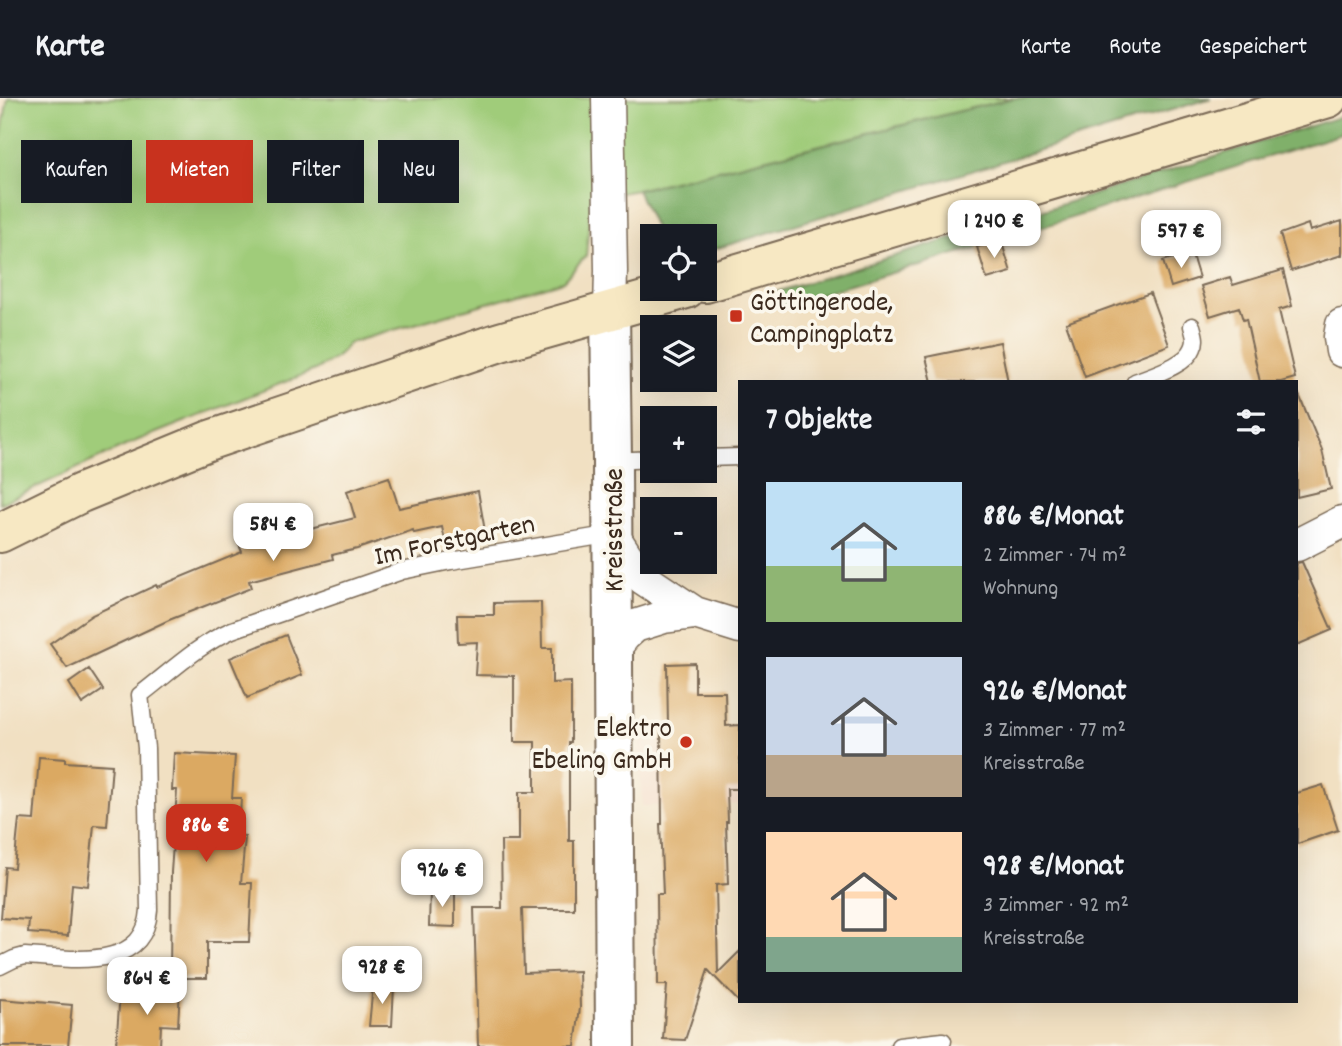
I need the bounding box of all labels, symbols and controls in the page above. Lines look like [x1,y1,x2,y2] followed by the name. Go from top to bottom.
[35,25,105,72] text: Karte
[1020,31,1071,65] text: Karte
[1109,31,1161,65] text: Route
[1199,31,1307,65] text: Gespeichert
[21,140,132,203] chip: Kaufen
[146,140,253,203] chip: Mieten
[267,140,364,203] chip: Filter
[378,140,459,203] chip: Neu
[929,200,1059,260] pin: 1 240 €
[964,206,1024,239] text: 1 240 €
[1132,211,1230,270] pin: 597 €
[1157,216,1205,249] text: 597 €
[640,224,717,574] map controls
[640,224,717,301] button: locate
[750,285,894,357] place label: Göttingerode, Campingplatz
[728,308,744,324] marker: Göttingerode, Campingplatz
[640,315,717,392] button: layers
[766,401,872,444] text: 7 Objekte
[1232,403,1270,441] icon: filters
[640,406,717,483] button: +
[597,468,637,592] street label: Kreisstraße
[640,497,717,574] button: −
[983,497,1124,540] text: 886 €/Monat
[224,504,322,563] pin: 584 €
[371,506,539,579] street label: Im Forstgarten
[249,509,297,542] text: 584 €
[822,510,906,594] icon: home
[983,540,1127,573] text: 2 Zimmer · 74 m²
[983,573,1058,606] text: Wohnung
[983,672,1127,715] text: 926 €/Monat
[822,685,906,769] icon: home
[532,711,672,783] place label: Elektro Ebeling GmbH
[983,715,1126,748] text: 3 Zimmer · 77 m²
[678,734,694,750] marker: Elektro Ebeling GmbH
[983,748,1085,781] text: Kreisstraße
[157,804,255,864] pin: 886 €
[182,810,230,843] text: 886 €
[983,847,1124,890] text: 928 €/Monat
[393,850,491,909] pin: 926 €
[417,855,467,888] text: 926 €
[822,860,906,944] icon: home
[983,890,1129,923] text: 3 Zimmer · 92 m²
[983,923,1085,956] text: Kreisstraße
[333,946,431,1006] pin: 928 €
[358,952,406,985] text: 928 €
[98,958,196,1017] pin: 864 €
[123,963,171,996] text: 864 €

